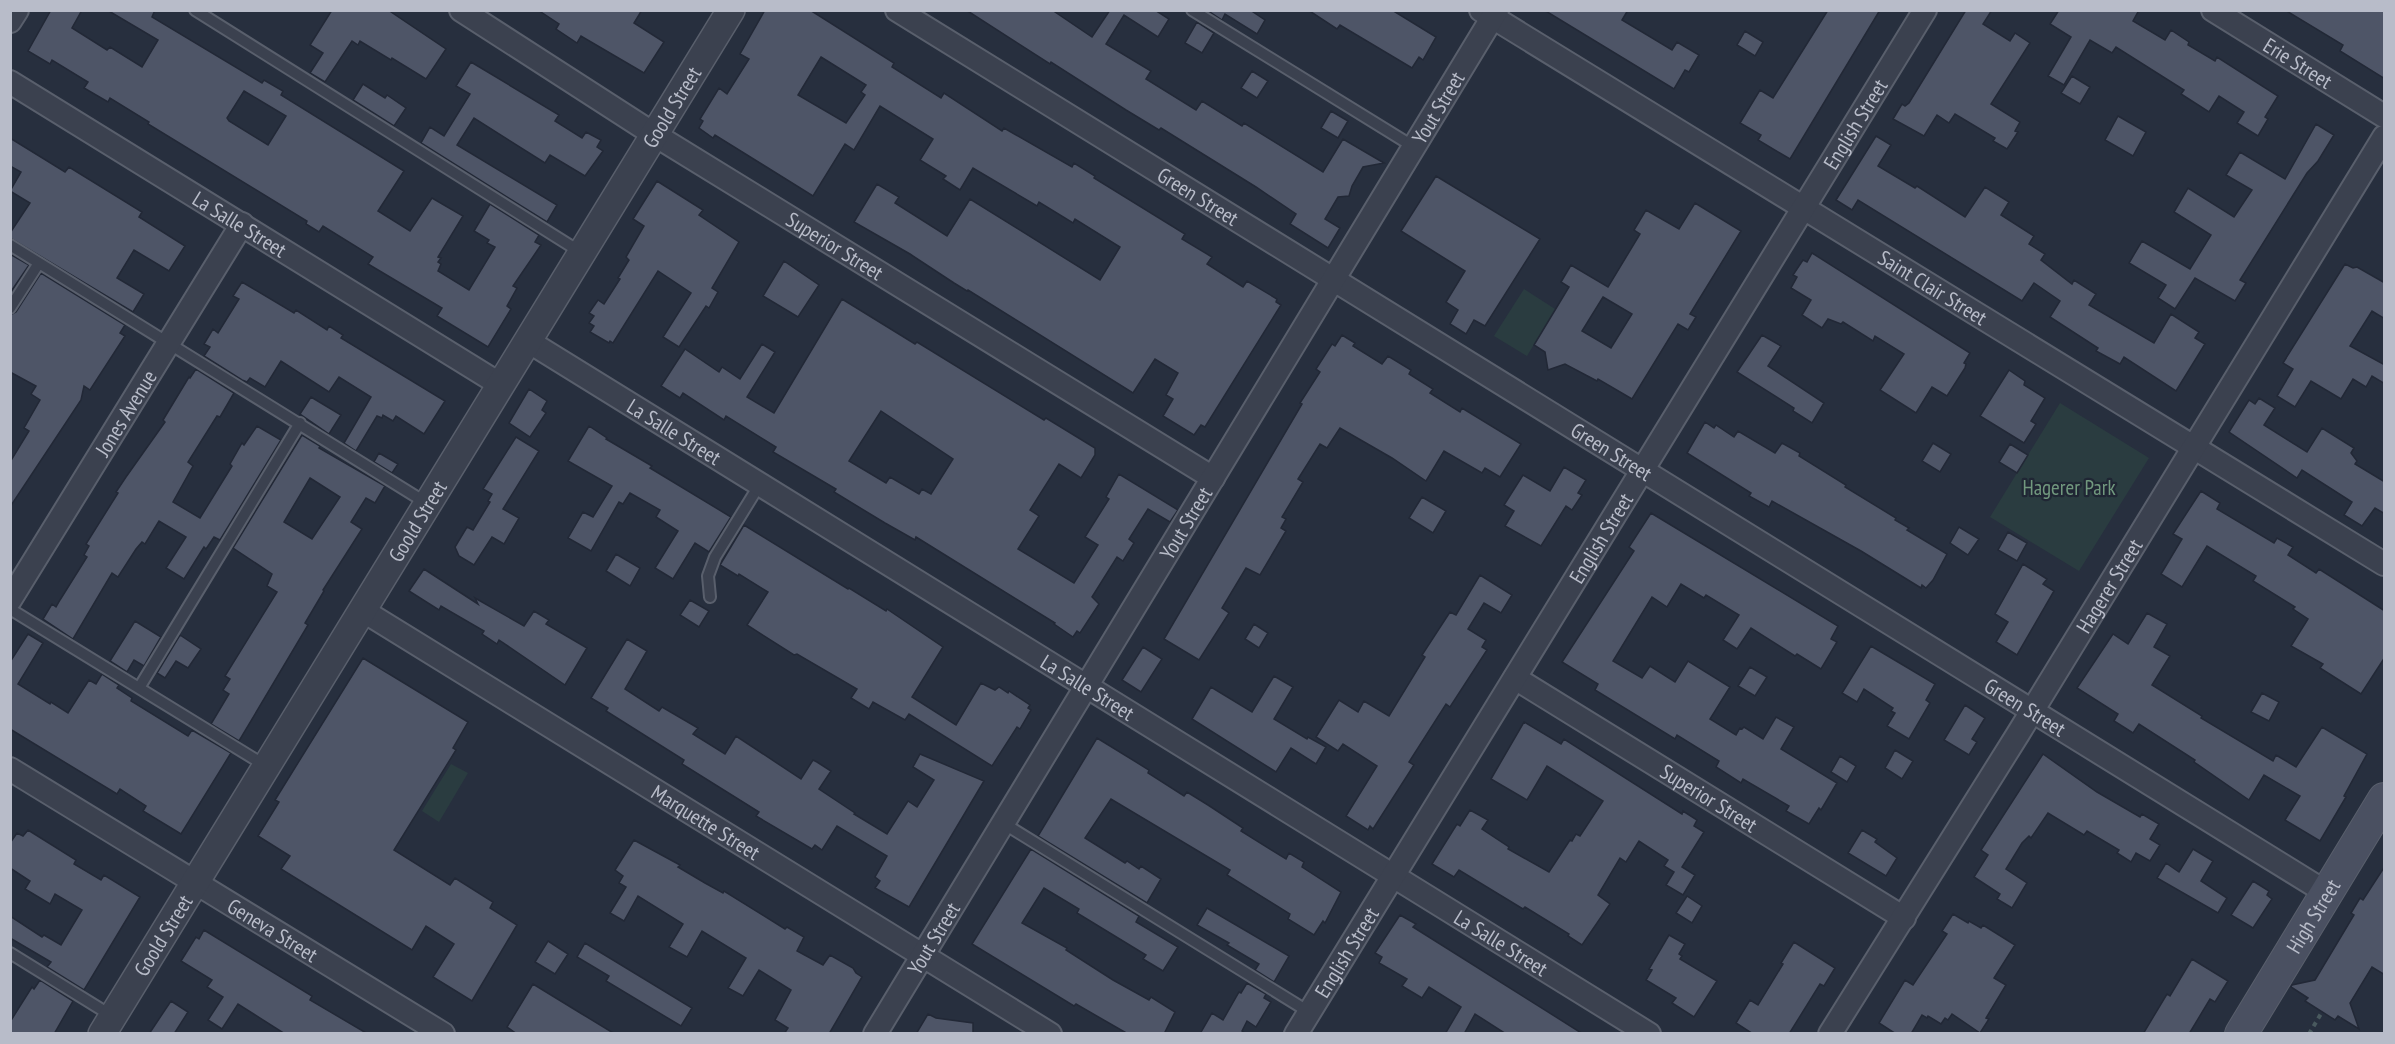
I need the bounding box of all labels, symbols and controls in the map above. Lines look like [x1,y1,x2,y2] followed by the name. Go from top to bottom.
[2259,31,2338,94] street label: Erie Street
[636,61,707,153] street label: Goold Street
[1405,66,1470,149] street label: Yout Street
[1817,74,1893,174] street label: English Street
[1153,161,1244,231] street label: Green Street
[188,185,292,263] street label: La Salle Street
[781,206,889,286] street label: Superior Street
[1873,244,1992,331] street label: Saint Clair Street
[88,365,162,462] street label: Jones Avenue
[622,392,726,471] street label: La Salle Street
[1566,416,1658,487] street label: Green Street
[2022,474,2116,501] park label: Hagerer Park
[382,475,452,567] street label: Goold Street
[1153,482,1218,564] street label: Yout Street
[1563,488,1639,588] street label: English Street
[2070,533,2148,638] street label: Hagerer Street
[1036,648,1140,726] street label: La Salle Street
[1980,671,2071,742] street label: Green Street
[1656,758,1763,838] street label: Superior Street
[647,778,765,866] street label: Marquette Street
[2280,874,2346,958] street label: High Street
[128,889,198,981] street label: Goold Street
[223,892,323,968] street label: Geneva Street
[901,897,966,979] street label: Yout Street
[1308,902,1384,1002] street label: English Street
[1449,903,1553,982] street label: La Salle Street

